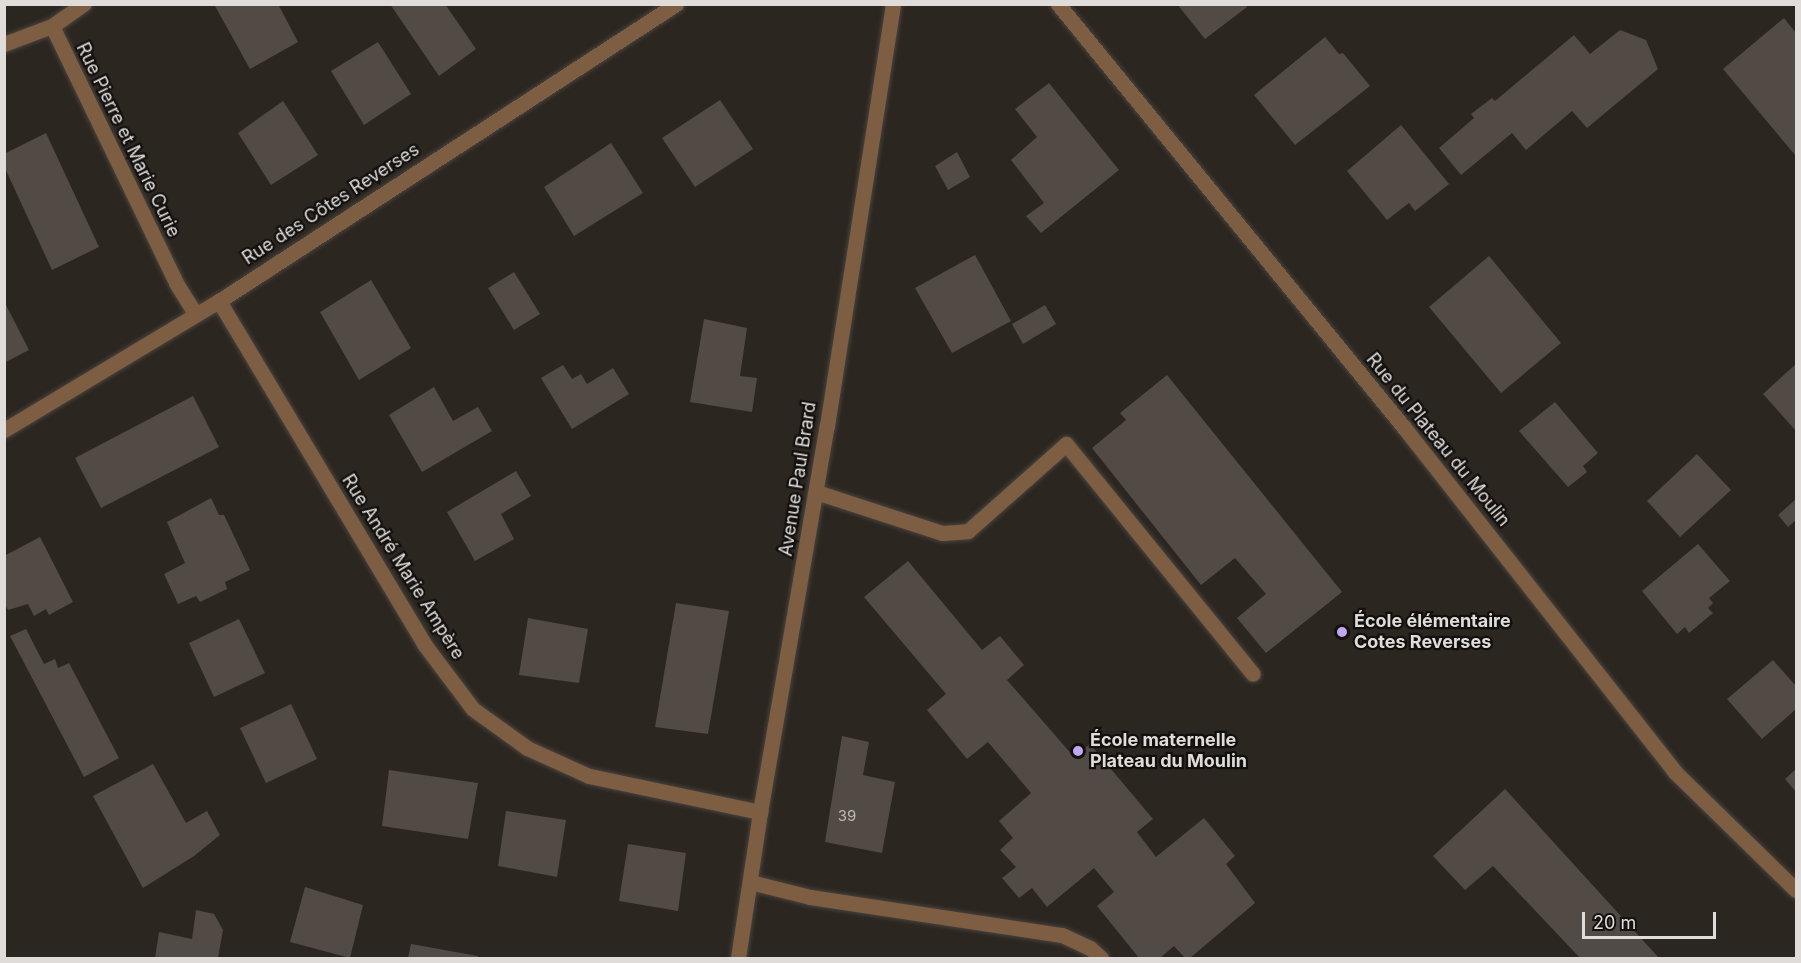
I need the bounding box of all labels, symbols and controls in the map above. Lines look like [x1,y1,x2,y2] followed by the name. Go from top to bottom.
[71,39,185,241] street label: Rue Pierre et Marie Curie
[238,139,424,269] street label: Rue des Côtes Reverses
[1361,349,1515,531] street label: Rue du Plateau du Moulin
[775,400,821,558] street label: Avenue Paul Brard
[337,471,469,663] street label: Rue André Marie Ampère
[1354,611,1511,654] place label: École élémentaire Cotes Reverses
[1335,625,1349,639] marker: École élémentaire Cotes Reverses
[1090,730,1247,772] place label: École maternelle Plateau du Moulin
[1071,744,1085,758] marker: École maternelle Plateau du Moulin
[838,807,856,825] house number: 39
[1585,900,1718,938] scale bar
[1593,912,1636,933] text: 20 m

